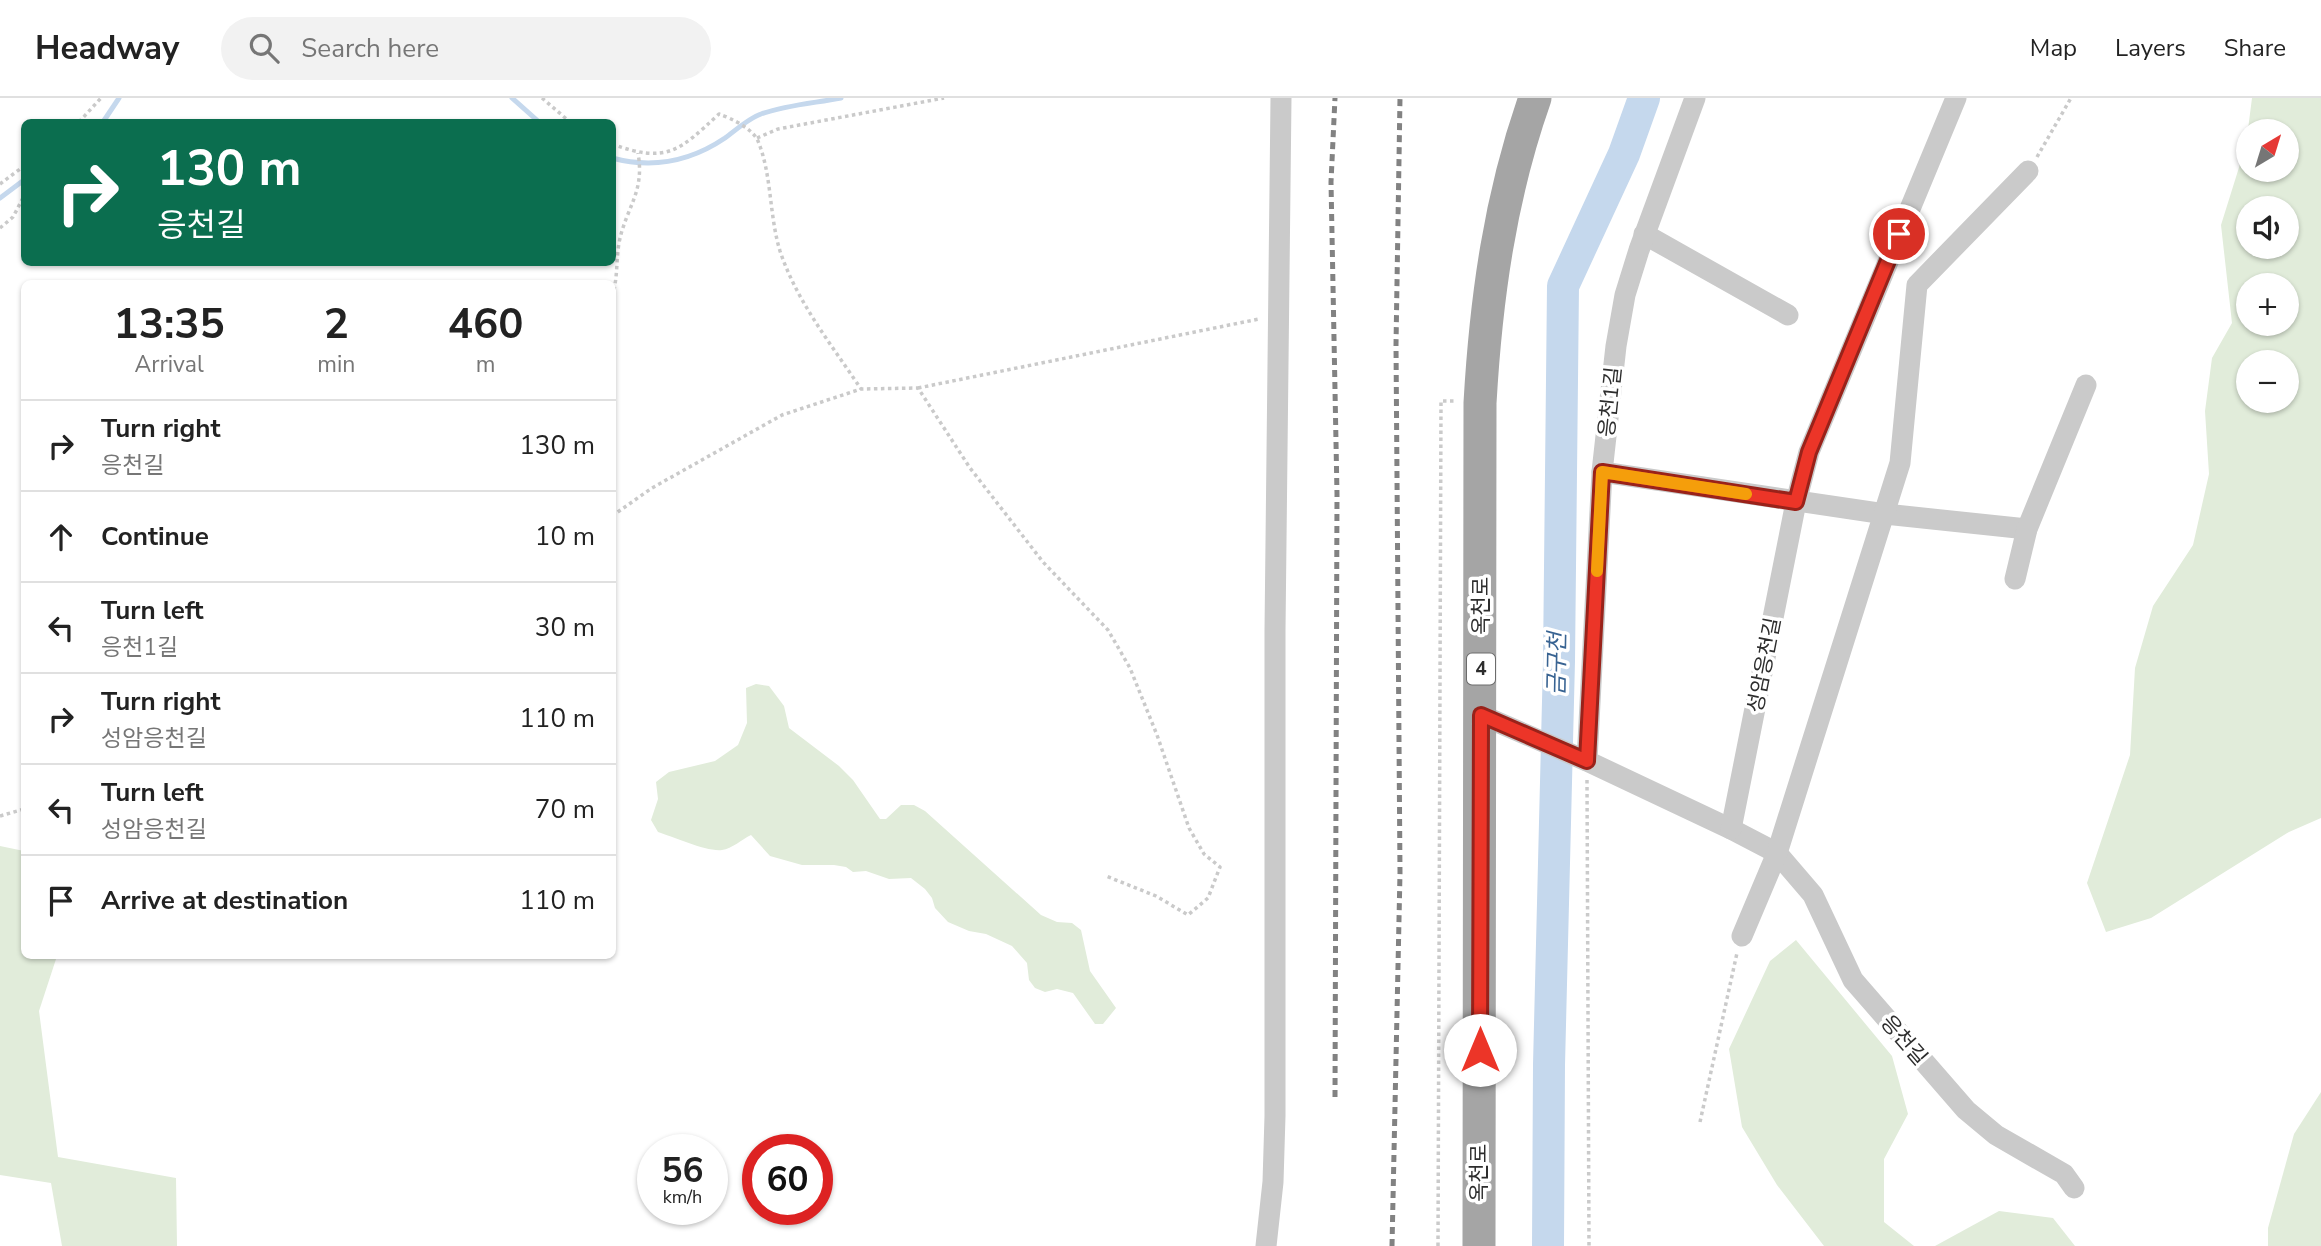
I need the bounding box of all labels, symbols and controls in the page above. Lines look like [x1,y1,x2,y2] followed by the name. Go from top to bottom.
[221,17,711,80] search box
[35,26,179,71] text: Headway
[245,29,283,67] icon: search
[301,31,439,66] text: Search here
[2030,32,2077,64] text: Map
[2115,32,2186,64] text: Layers
[2224,32,2286,64] text: Share
[2236,119,2300,182] north arrow
[2236,119,2299,413] map controls
[157,135,301,202] text: 130 m
[42,147,133,238] icon: right
[2236,196,2299,259] button: sound
[157,204,245,247] text: 응천길
[1869,204,1929,264] pin
[1880,215,1918,253] icon: arrive
[2236,273,2299,336] button: +
[114,296,225,353] text: 13:35
[324,296,349,353] text: 2
[448,296,523,353] text: 460
[135,349,204,380] text: Arrival
[317,349,355,380] text: min
[476,349,496,380] text: m
[2236,350,2299,413] button: −
[1592,365,1628,439] street label: 응천1길
[101,411,220,446] text: Turn right
[42,427,80,465] icon: right
[519,428,595,463] text: 130 m
[101,450,164,481] text: 응천길
[42,518,80,556] icon: ahead
[101,519,209,554] text: Continue
[535,519,595,554] text: 10 m
[1467,577,1495,635] street label: 옥천로
[101,593,204,628] text: Turn left
[42,609,80,647] icon: left
[535,610,595,645] text: 30 m
[1741,615,1787,715] street label: 성암응천길
[1541,629,1573,696] water label: 금구천
[101,632,178,663] text: 응천1길
[1467,654,1495,684] road number: 4
[101,684,220,719] text: Turn right
[42,700,80,738] icon: right
[519,701,595,736] text: 110 m
[101,723,207,754] text: 성암응천길
[101,775,204,810] text: Turn left
[42,791,80,829] icon: left
[535,792,595,827] text: 70 m
[101,814,207,845] text: 성암응천길
[42,882,80,920] icon: arrive
[101,883,348,918] text: Arrive at destination
[519,883,595,918] text: 110 m
[1874,1009,1934,1071] street label: 응천길
[1443,1013,1517,1087] position arrow
[742,1134,833,1225] speed limit sign: 60
[1465,1144,1493,1202] street label: 옥천로
[661,1147,704,1194] text: 56
[663,1185,702,1209] text: km/h

